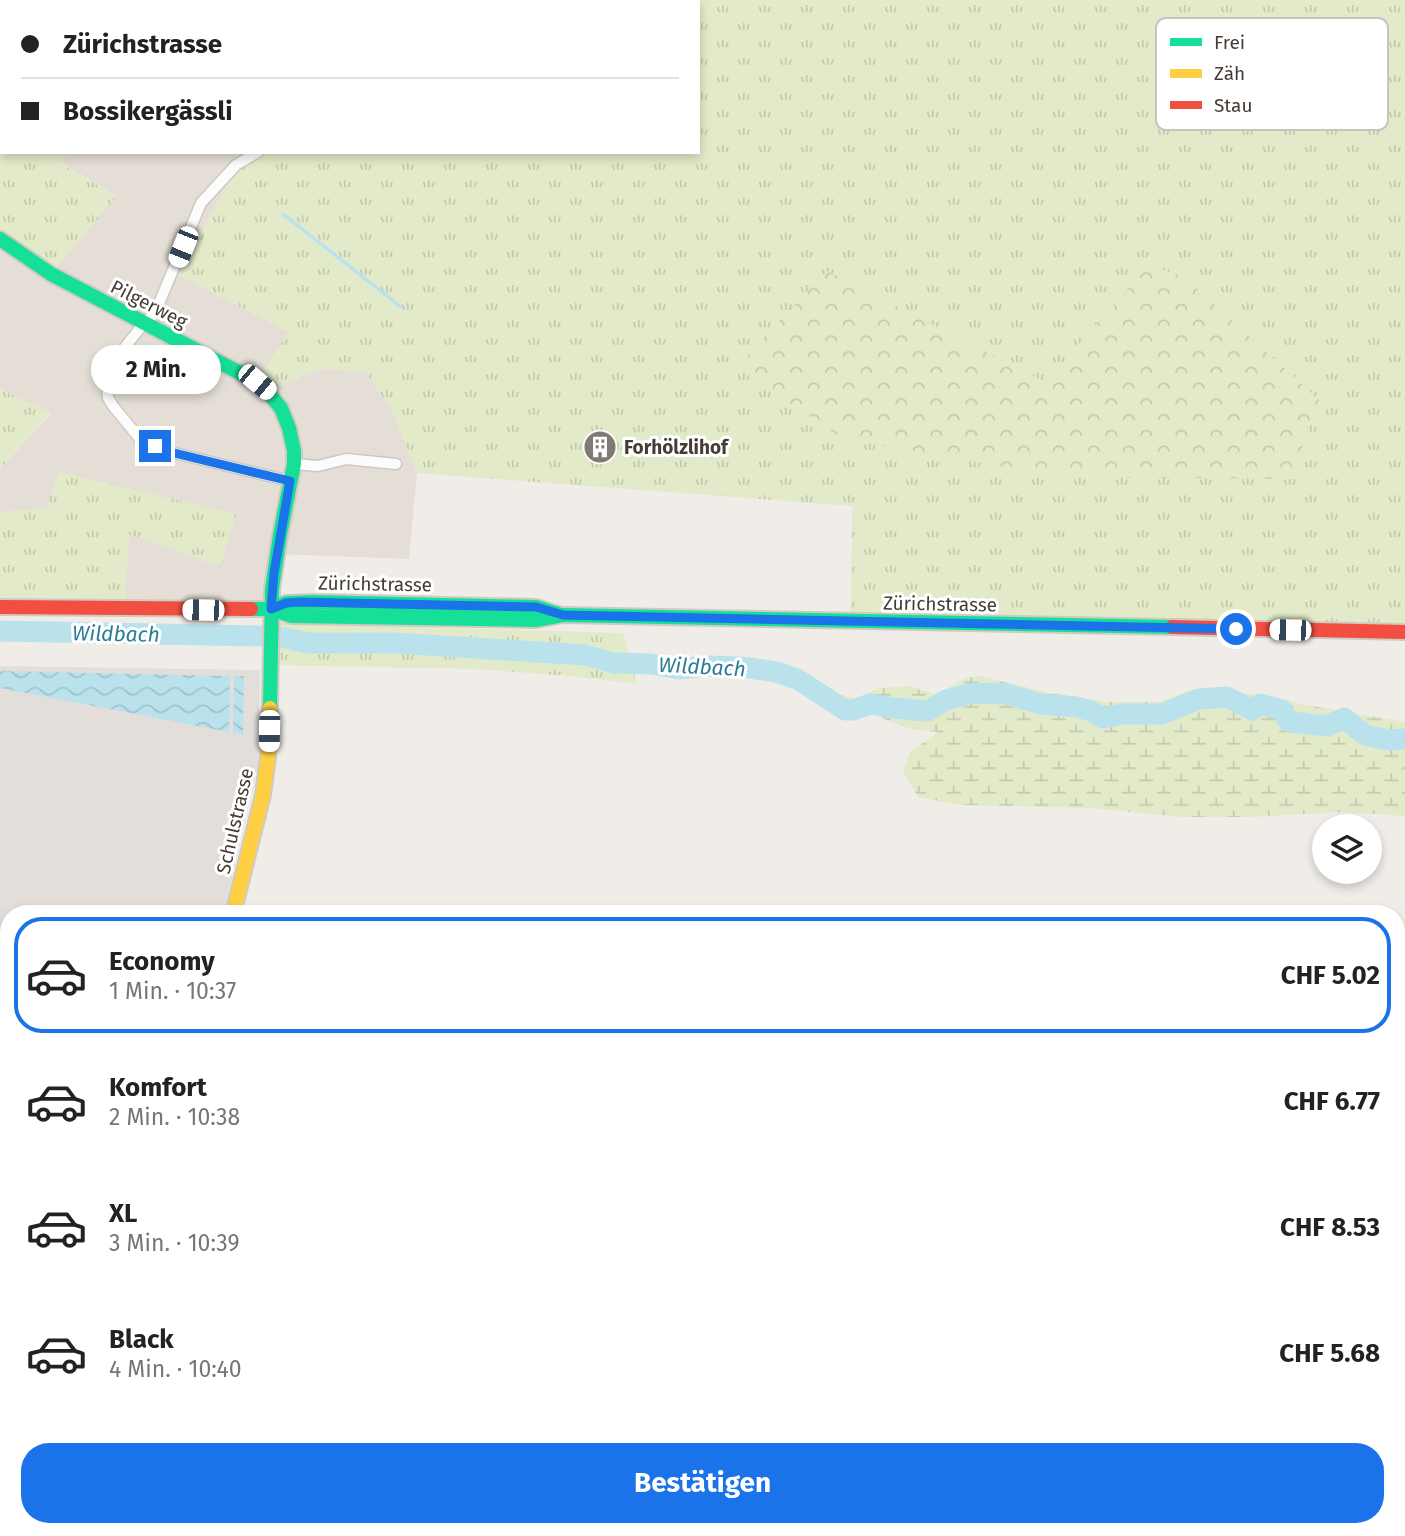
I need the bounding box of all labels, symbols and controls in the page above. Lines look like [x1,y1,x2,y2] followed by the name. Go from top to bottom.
[1156,18,1388,130] legend
[63,29,222,60] text: Zürichstrasse
[1214,31,1245,54] text: Frei
[1214,62,1245,85] text: Zäh
[1214,94,1252,117] text: Stau
[63,96,233,127] text: Bossikergässli
[166,224,201,270] car
[107,275,191,333] street label: Pilgerweg
[90,344,220,394] callout: 2 Min.
[126,355,186,383] text: 2 Min.
[235,360,280,404] car
[581,428,619,466] building icon: Forhölzlihof
[139,430,171,462] route end
[624,436,730,459] place label: Forhölzlihof
[318,572,432,596] street label: Zürichstrasse
[883,592,997,616] street label: Zürichstrasse
[182,599,225,621] car
[1220,613,1252,645] route start
[1269,619,1312,641] car
[72,620,160,648] water label: Wildbach
[658,652,746,682] water label: Wildbach
[259,710,280,752] car
[212,766,258,876] street label: Schulstrasse
[1312,814,1382,884] map controls
[1312,814,1382,884] button: layers
[25,944,88,1007] icon: car
[109,946,215,977] text: Economy
[1281,960,1380,991] text: CHF 5.02
[109,977,236,1005] text: 1 Min. · 10:37
[25,1070,88,1133] icon: car
[109,1072,207,1103] text: Komfort
[1284,1086,1380,1117] text: CHF 6.77
[109,1103,240,1131] text: 2 Min. · 10:38
[25,1196,88,1259] icon: car
[109,1198,137,1229] text: XL
[1280,1212,1380,1243] text: CHF 8.53
[109,1229,239,1257] text: 3 Min. · 10:39
[25,1322,88,1385] icon: car
[109,1324,174,1355] text: Black
[1279,1338,1380,1369] text: CHF 5.68
[109,1355,242,1383] text: 4 Min. · 10:40
[21,1443,1384,1523] button: Bestätigen

